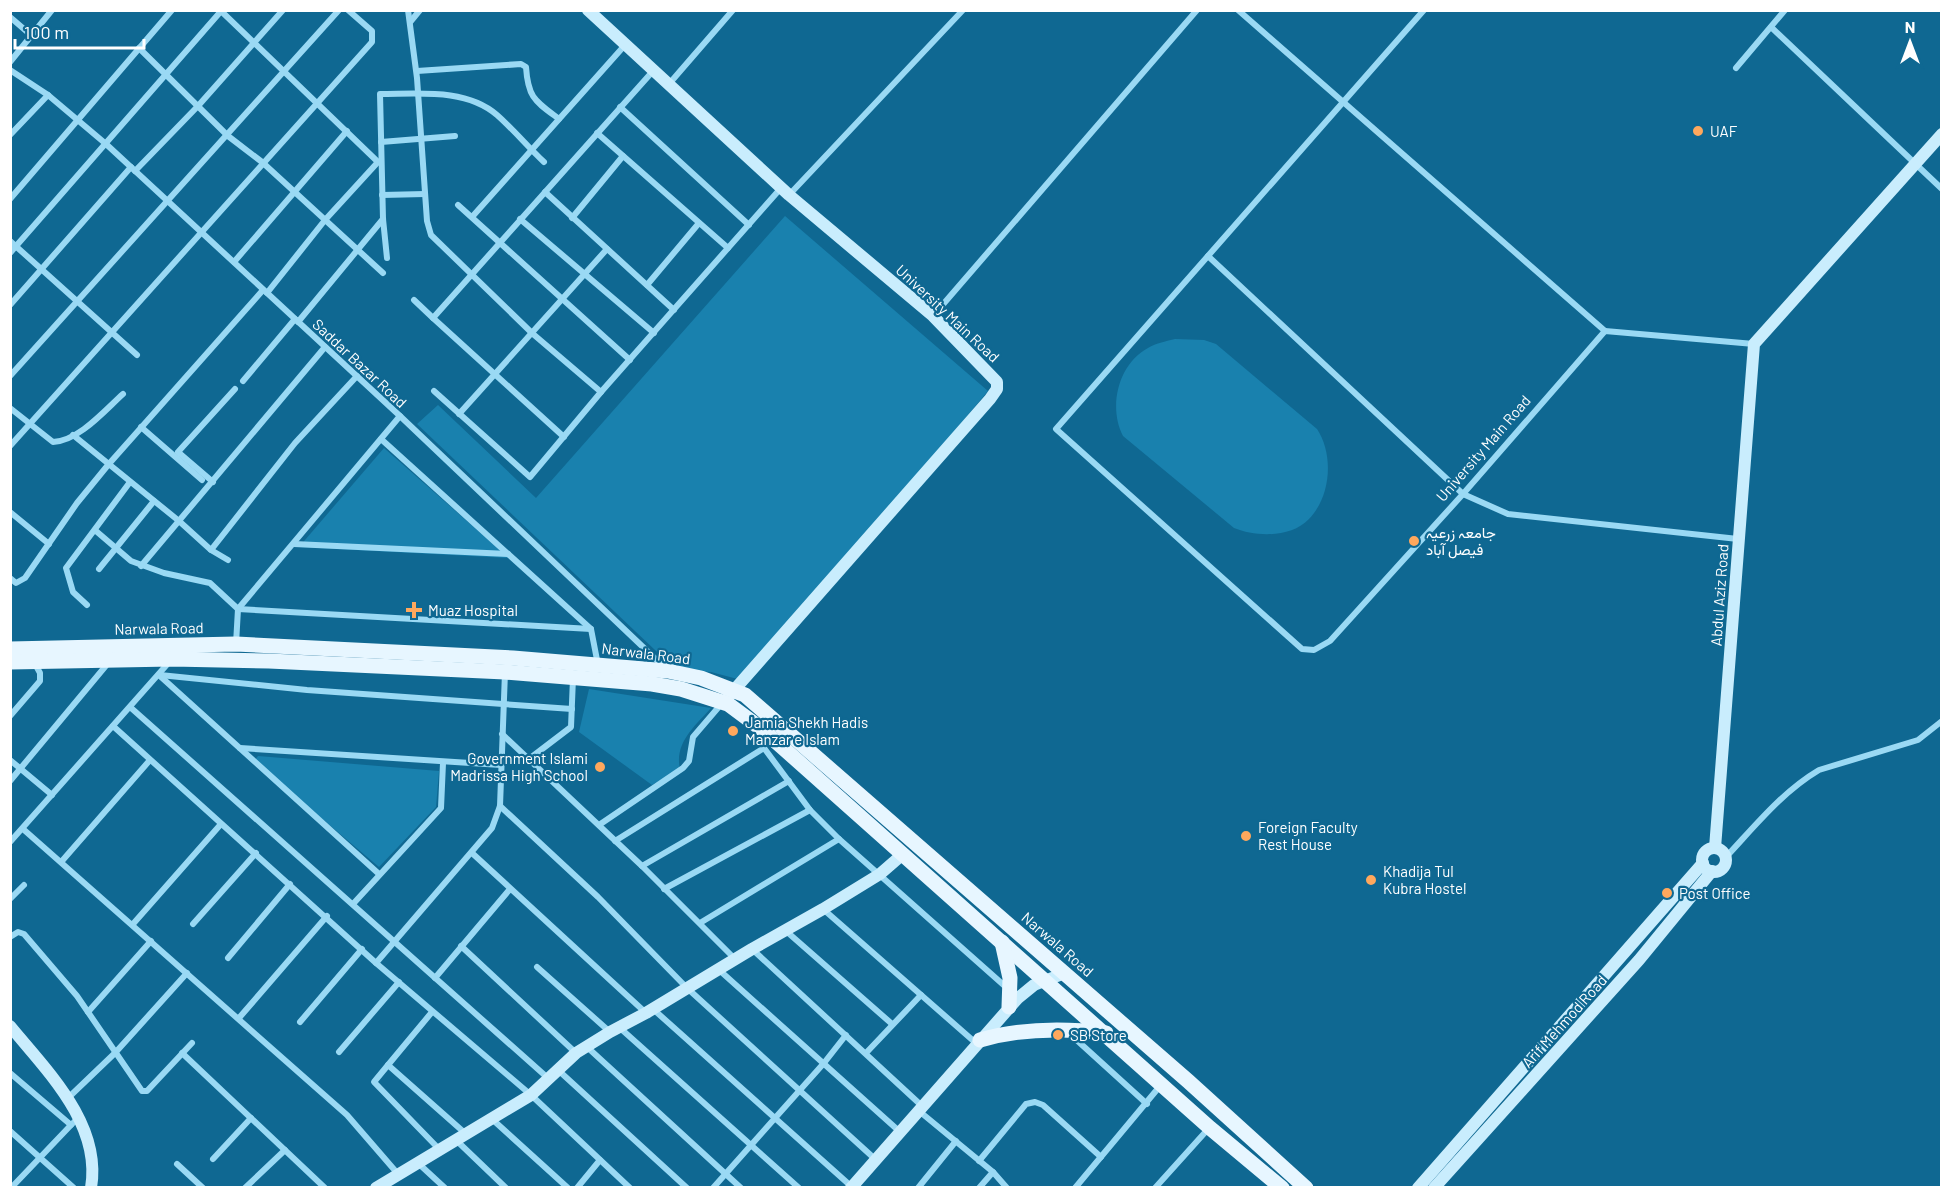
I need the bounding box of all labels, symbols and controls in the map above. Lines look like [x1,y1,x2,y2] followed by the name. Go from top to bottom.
[15,12,144,50] scale bar
[1880,12,1940,72] north arrow
[1905,17,1915,36] text: N
[24,21,69,43] text: 100 m
[1710,122,1738,140] place label: UAF
[1691,124,1705,138] marker: UAF
[893,260,1003,366] street label: University Main Road
[309,315,411,411] street label: Saddar Bazar Road
[1432,391,1534,505] street label: University Main Road
[1426,523,1496,559] place label: جامعہ زرعیہ فیصل آباد
[1407,534,1421,548] marker: جامعہ زرعیہ فیصل آباد
[1706,543,1732,647] street label: Abdul Aziz Road
[405,601,423,619] marker: Muaz Hospital
[428,601,518,619] place label: Muaz Hospital
[114,618,204,638] street label: Narwala Road
[601,639,691,667] street label: Narwala Road
[745,713,868,748] place label: Jamia Shekh Hadis Manzar e Islam
[726,724,740,738] marker: Jamia Shekh Hadis Manzar e Islam
[450,749,588,784] place label: Government Islami Madrissa High School
[593,760,607,774] marker: Government Islami Madrissa High School
[1258,818,1358,853] place label: Foreign Faculty Rest House
[1239,829,1253,843] marker: Foreign Faculty Rest House
[1383,862,1466,897] place label: Khadija Tul Kubra Hostel
[1364,873,1378,887] marker: Khadija Tul Kubra Hostel
[1679,884,1751,902] place label: Post Office
[1660,886,1674,900] marker: Post Office
[1018,908,1098,980] street label: Narwala Road
[1518,971,1610,1071] street label: Arif Mehmod Road
[1070,1026,1127,1044] place label: SB Store
[1051,1028,1065,1042] marker: SB Store

